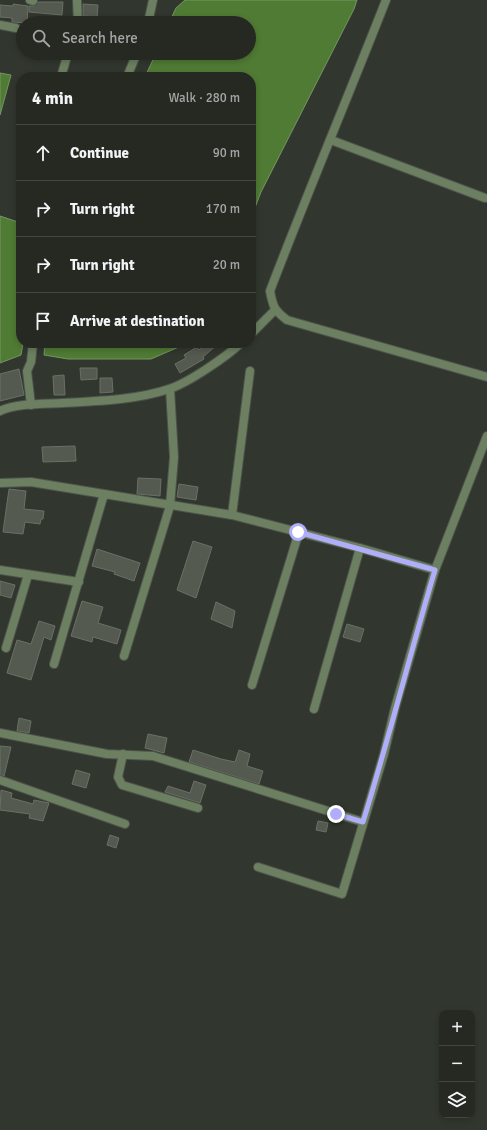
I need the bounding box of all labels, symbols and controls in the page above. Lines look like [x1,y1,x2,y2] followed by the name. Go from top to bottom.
[16,16,256,60] search box
[30,27,52,49] icon: search
[62,29,138,47] text: Search here
[32,88,73,109] text: 4 min
[169,90,240,106] text: Walk · 280 m
[32,142,54,164] icon: ahead
[70,144,129,162] text: Continue
[213,145,240,161] text: 90 m
[32,198,54,220] icon: right
[70,200,135,218] text: Turn right
[206,201,240,217] text: 170 m
[32,254,54,276] icon: right
[70,256,135,274] text: Turn right
[213,257,240,273] text: 20 m
[32,310,54,332] icon: arrive
[70,312,205,330] text: Arrive at destination
[289,523,307,541] route start
[327,805,345,823] route end
[439,1010,475,1118] map controls
[439,1010,475,1046] button: +
[439,1046,475,1082] button: −
[439,1082,475,1118] button: layers

